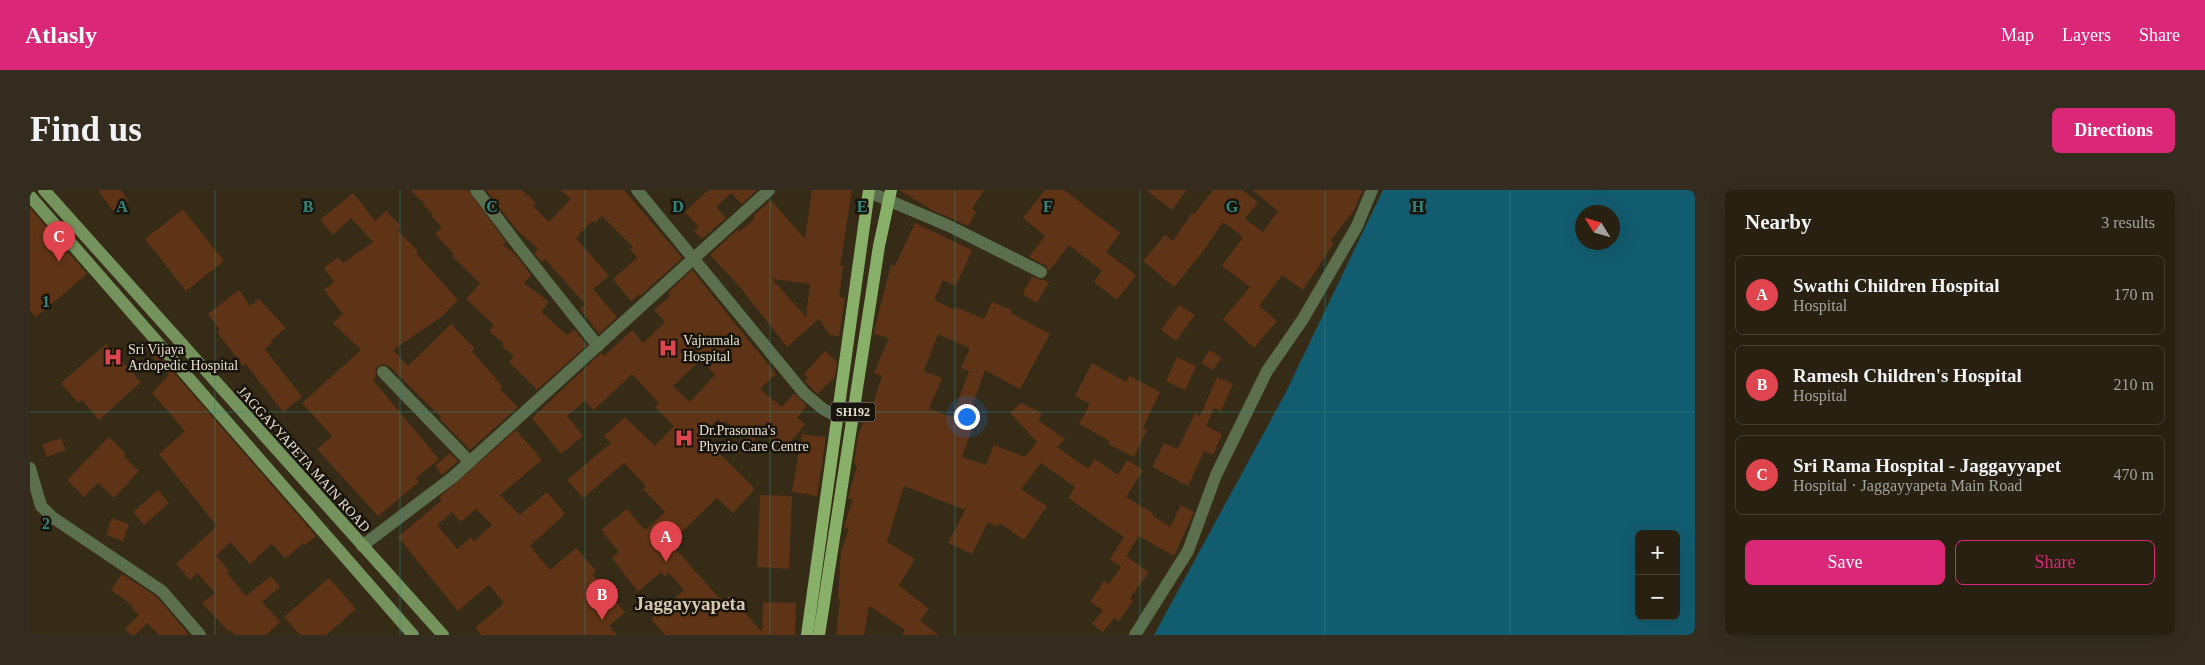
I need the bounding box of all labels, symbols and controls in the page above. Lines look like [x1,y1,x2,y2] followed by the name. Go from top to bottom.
[25,22,97,48] text: Atlasly
[2001,25,2034,45] text: Map
[2062,25,2111,45] text: Layers
[2139,25,2180,45] text: Share
[2052,108,2175,153] button: Directions
[30,110,142,149] text: Find us
[116,198,128,215] text: A
[303,198,314,215] text: B
[486,198,498,215] text: C
[672,198,684,215] text: D
[857,198,867,215] text: E
[1043,198,1053,215] text: F
[1226,198,1239,215] text: G
[1412,198,1425,215] text: H
[1575,205,1620,250] north arrow
[1745,210,1812,234] text: Nearby
[2101,214,2155,231] text: 3 results
[43,221,75,262] pin: C
[1793,275,2000,296] text: Swathi Children Hospital
[1756,286,1768,303] text: A
[2114,286,2154,303] text: 170 m
[42,293,50,310] text: 1
[1793,297,1847,314] text: Hospital
[683,333,741,364] place label: Vajramala Hospital
[657,337,679,359] hospital icon: Vajramala Hospital
[128,342,238,373] place label: Sri Vijaya Ardopedic Hospital
[102,346,124,368] hospital icon: Sri Vijaya Ardopedic Hospital
[1793,365,2022,386] text: Ramesh Children's Hospital
[1757,376,1767,393] text: B
[2114,376,2154,393] text: 210 m
[234,384,373,535] street label: JAGGAYYAPETA MAIN ROAD
[1793,387,1847,404] text: Hospital
[830,402,876,422] road number: SH192
[954,404,980,430] your location
[699,423,809,454] place label: Dr.Prasonna's Phyzio Care Centre
[673,427,695,449] hospital icon: Dr.Prasonna's Phyzio Care Centre
[1793,455,2061,476] text: Sri Rama Hospital - Jaggayyapet
[1756,466,1768,483] text: C
[2114,466,2154,483] text: 470 m
[1793,477,2022,494] text: Hospital · Jaggayyapeta Main Road
[42,515,50,532] text: 2
[650,521,682,562] pin: A
[1635,530,1680,620] map controls
[1635,530,1680,575] button: +
[1745,540,1945,585] button: Save
[1955,540,2155,585] button: Share
[1635,575,1680,620] button: −
[586,579,618,620] pin: B
[635,593,746,614] district label: Jaggayyapeta

